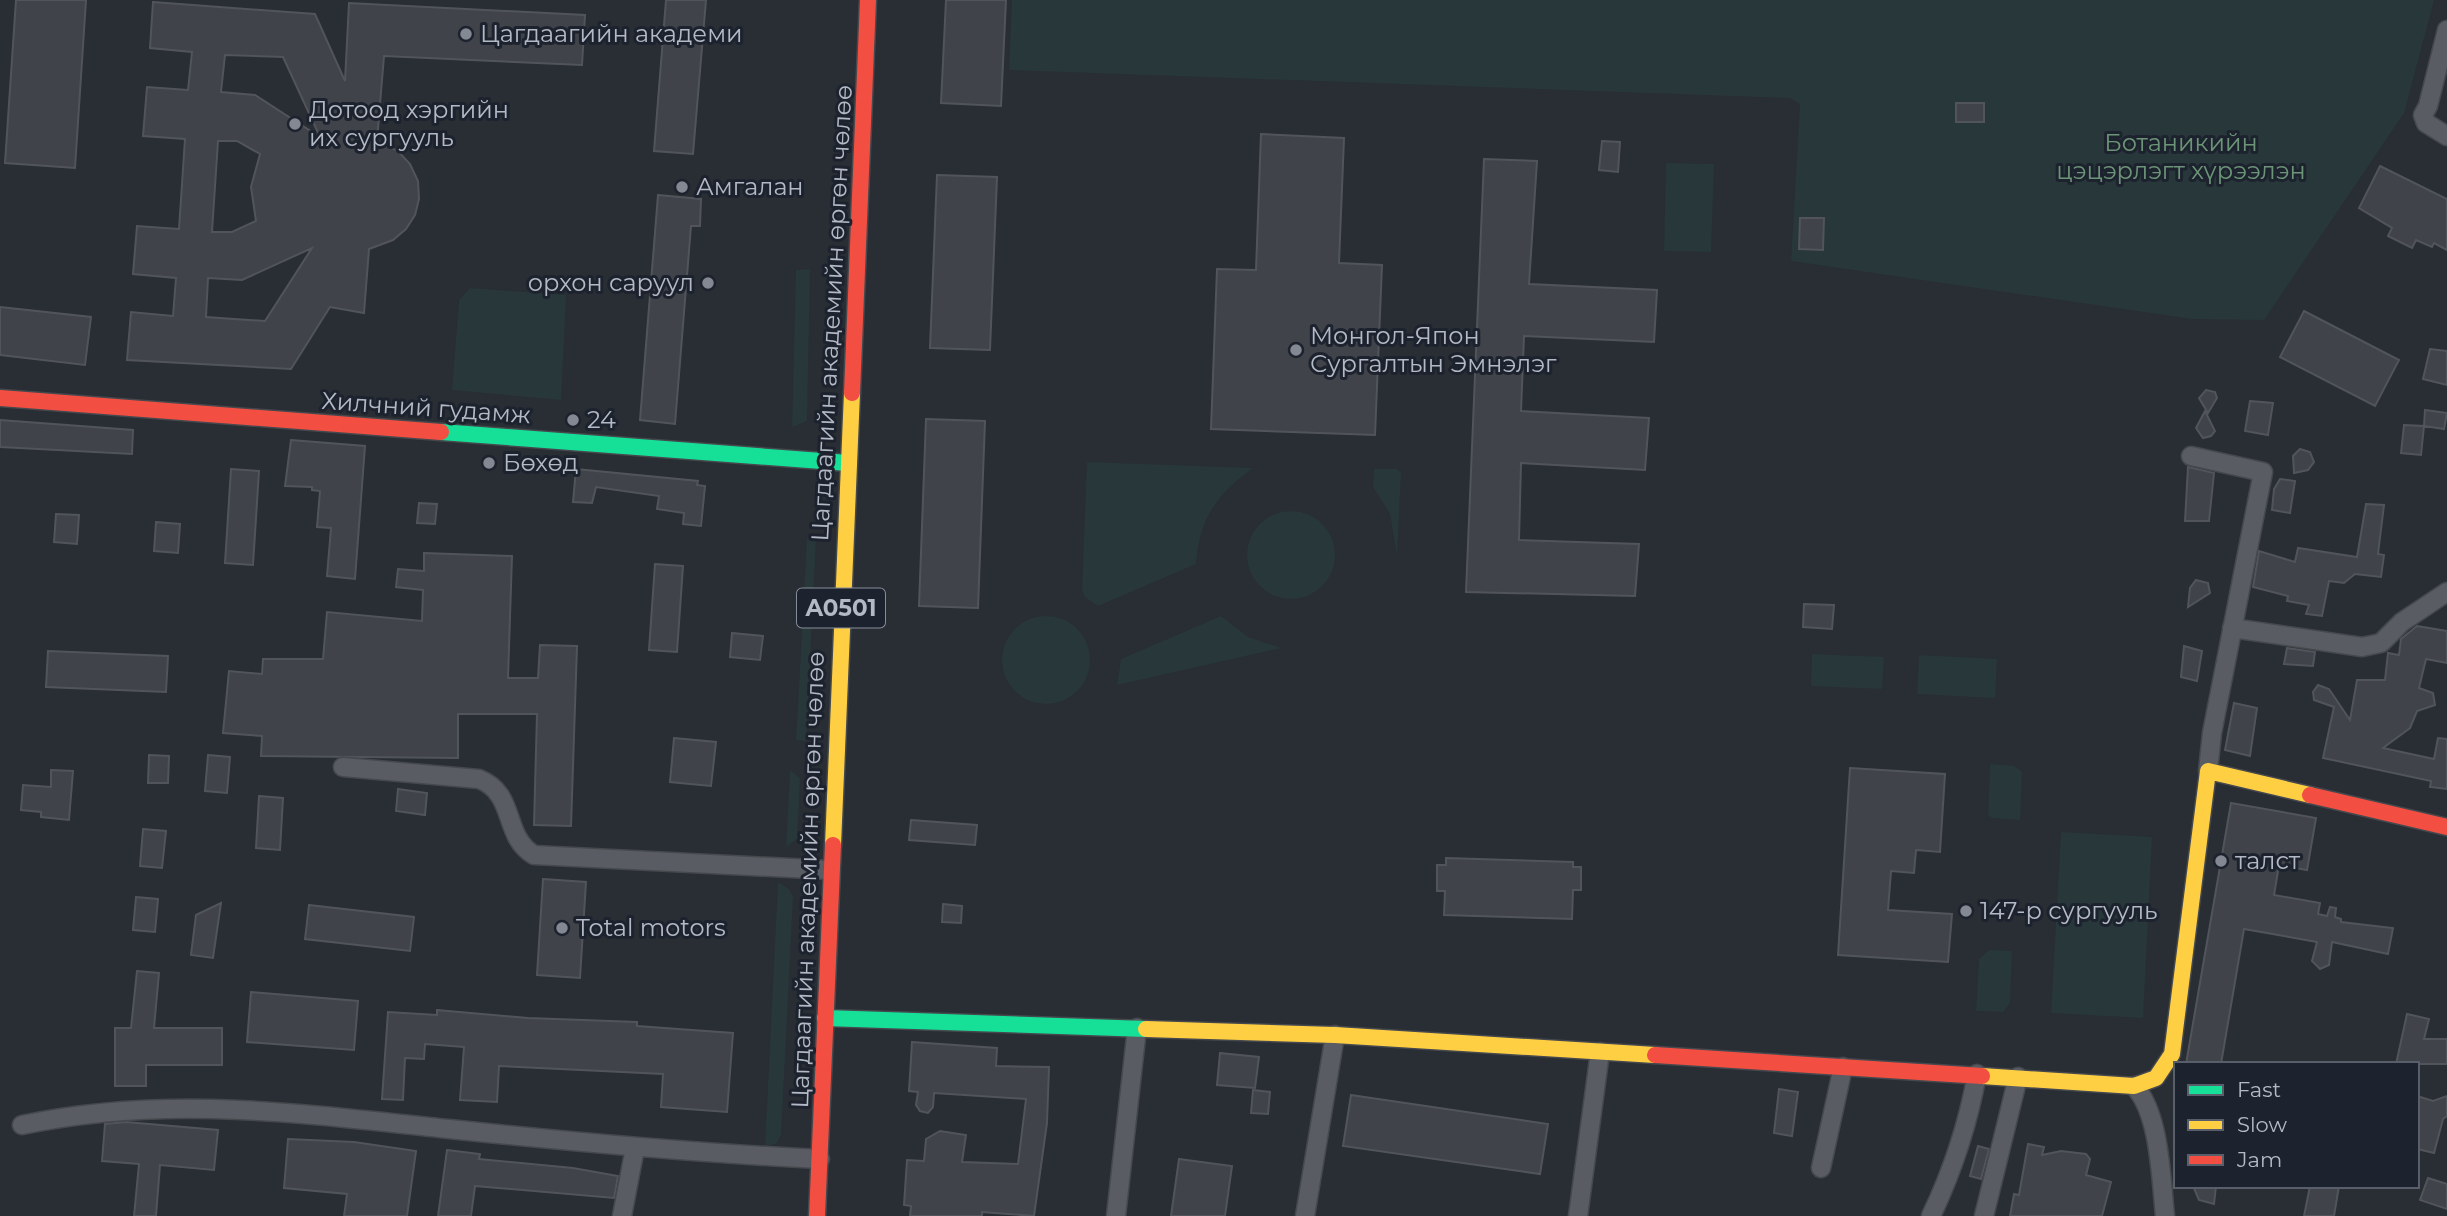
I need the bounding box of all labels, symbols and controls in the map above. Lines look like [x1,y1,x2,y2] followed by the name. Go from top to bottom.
[480,19,743,48] place label: Цагдаагийн академи
[458,26,474,42] marker: Цагдаагийн академи
[805,84,858,542] street label: Цагдаагийн академийн өргөн чөлөө
[309,95,509,152] place label: Дотоод хэргийн их сургууль
[287,116,303,132] marker: Дотоод хэргийн их сургууль
[2056,128,2306,185] park label: Ботаникийн цэцэрлэгт хүрээлэн
[696,172,804,201] place label: Амгалан
[674,179,690,195] marker: Амгалан
[528,268,694,297] place label: орхон саруул
[700,275,716,291] marker: орхон саруул
[1310,321,1557,378] place label: Монгол-Япон Сургалтын Эмнэлэг
[1288,342,1304,358] marker: Монгол-Япон Сургалтын Эмнэлэг
[320,386,532,429] street label: Хилчний гудамж
[587,405,616,434] place label: 24
[565,412,581,428] marker: 24
[503,448,578,477] place label: Бөхөд
[481,455,497,471] marker: Бөхөд
[797,588,885,628] road number: A0501
[785,651,830,1109] street label: Цагдаагийн академийн өргөн чөлөө
[2235,846,2301,875] place label: талст
[2213,853,2229,869] marker: талст
[1980,896,2158,925] place label: 147-р сургууль
[1958,903,1974,919] marker: 147-р сургууль
[576,913,726,942] place label: Total motors
[554,920,570,936] marker: Total motors
[2174,1062,2419,1188] legend
[2237,1077,2281,1102] text: Fast
[2237,1112,2287,1137] text: Slow
[2236,1147,2282,1172] text: Jam

